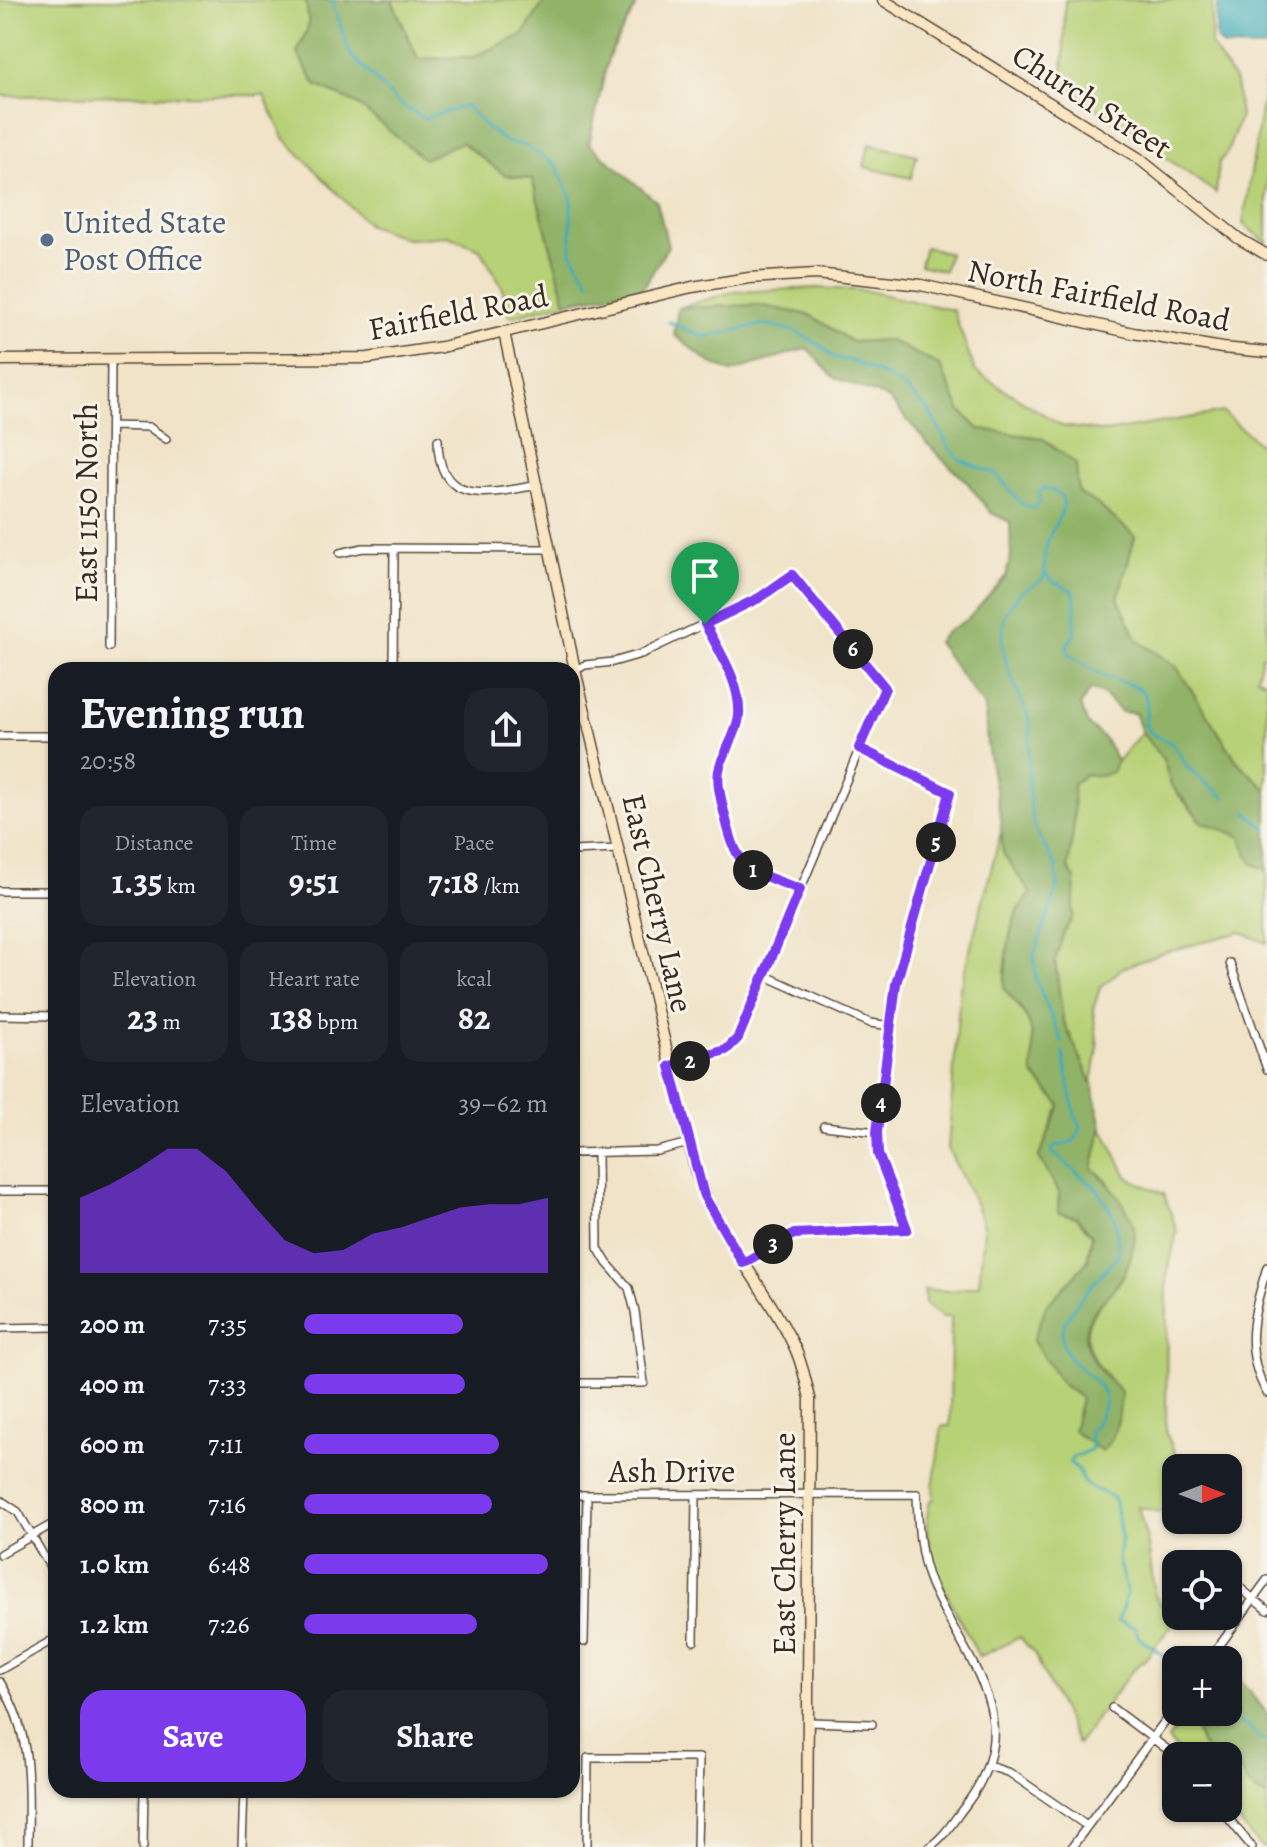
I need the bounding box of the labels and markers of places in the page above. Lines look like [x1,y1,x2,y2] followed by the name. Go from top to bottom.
[63,200,226,281] place label: United State Post Office
[38,231,56,249] marker: United State Post Office
[671,542,739,624] pin
[833,629,873,669] pin: 6
[916,822,956,862] pin: 5
[733,850,773,890] pin: 1
[670,1041,710,1081] pin: 2
[861,1083,901,1123] pin: 4
[753,1224,793,1264] pin: 3

